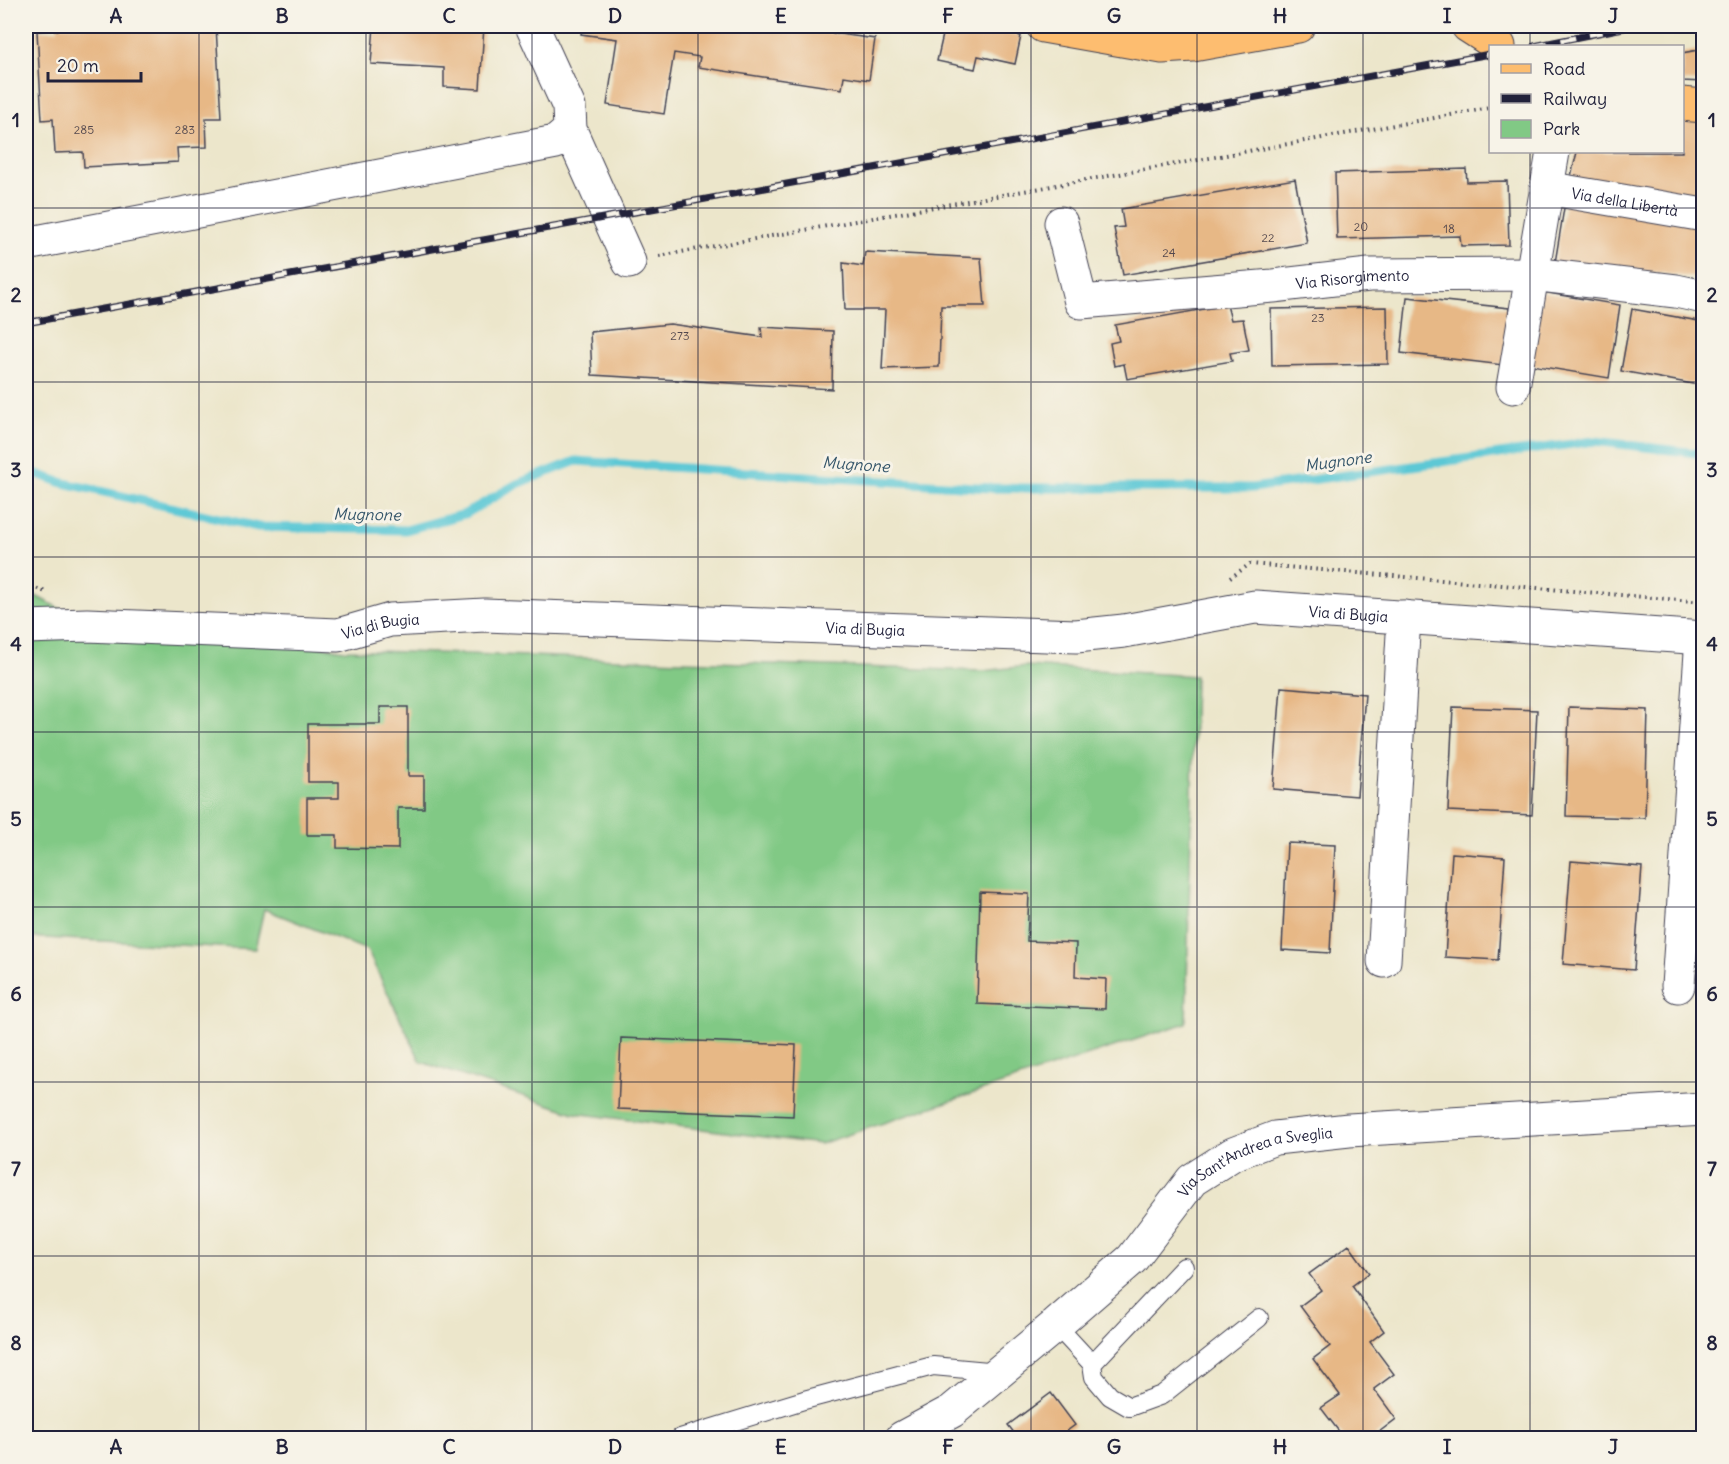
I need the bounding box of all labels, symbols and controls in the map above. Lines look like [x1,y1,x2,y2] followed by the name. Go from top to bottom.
[110,3,123,28] text: A
[275,3,289,28] text: B
[442,3,456,28] text: C
[608,3,622,28] text: D
[775,3,787,28] text: E
[942,3,954,28] text: F
[1107,3,1121,28] text: G
[1273,3,1287,28] text: H
[1443,3,1452,28] text: I
[1608,3,1619,28] text: J
[48,45,141,83] scale bar
[1489,45,1684,153] legend
[57,54,99,77] text: 20 m
[1543,57,1586,80] text: Road
[1543,87,1607,110] text: Railway
[12,107,20,132] text: 1
[1708,107,1716,132] text: 1
[1543,117,1580,140] text: Park
[74,122,94,137] house number: 285
[175,122,195,137] house number: 283
[1570,183,1680,220] street label: Via della Libertà
[1354,219,1368,234] house number: 20
[1443,221,1455,236] house number: 18
[1261,230,1275,245] house number: 22
[1162,245,1176,260] house number: 24
[1295,265,1409,293] street label: Via Risorgimento
[11,282,22,307] text: 2
[1707,282,1718,307] text: 2
[1311,310,1325,325] house number: 23
[670,328,690,343] house number: 273
[1303,446,1374,476] water label: Mugnone
[822,452,892,476] water label: Mugnone
[10,457,22,482] text: 3
[1706,457,1718,482] text: 3
[333,503,402,525] water label: Mugnone
[1308,601,1389,626] street label: Via di Bugia
[339,609,420,643] street label: Via di Bugia
[825,618,906,639] street label: Via di Bugia
[10,631,22,656] text: 4
[1706,631,1718,656] text: 4
[10,806,22,831] text: 5
[1706,806,1718,831] text: 5
[10,981,22,1006] text: 6
[1706,981,1718,1006] text: 6
[1173,1122,1334,1201] street label: Via Sant'Andrea a Sveglia
[11,1156,21,1181] text: 7
[1707,1156,1717,1181] text: 7
[10,1330,22,1355] text: 8
[1706,1330,1718,1355] text: 8
[110,1434,123,1459] text: A
[275,1434,289,1459] text: B
[442,1434,456,1459] text: C
[608,1434,622,1459] text: D
[775,1434,787,1459] text: E
[942,1434,954,1459] text: F
[1107,1434,1121,1459] text: G
[1273,1434,1287,1459] text: H
[1443,1434,1452,1459] text: I
[1608,1434,1619,1459] text: J

